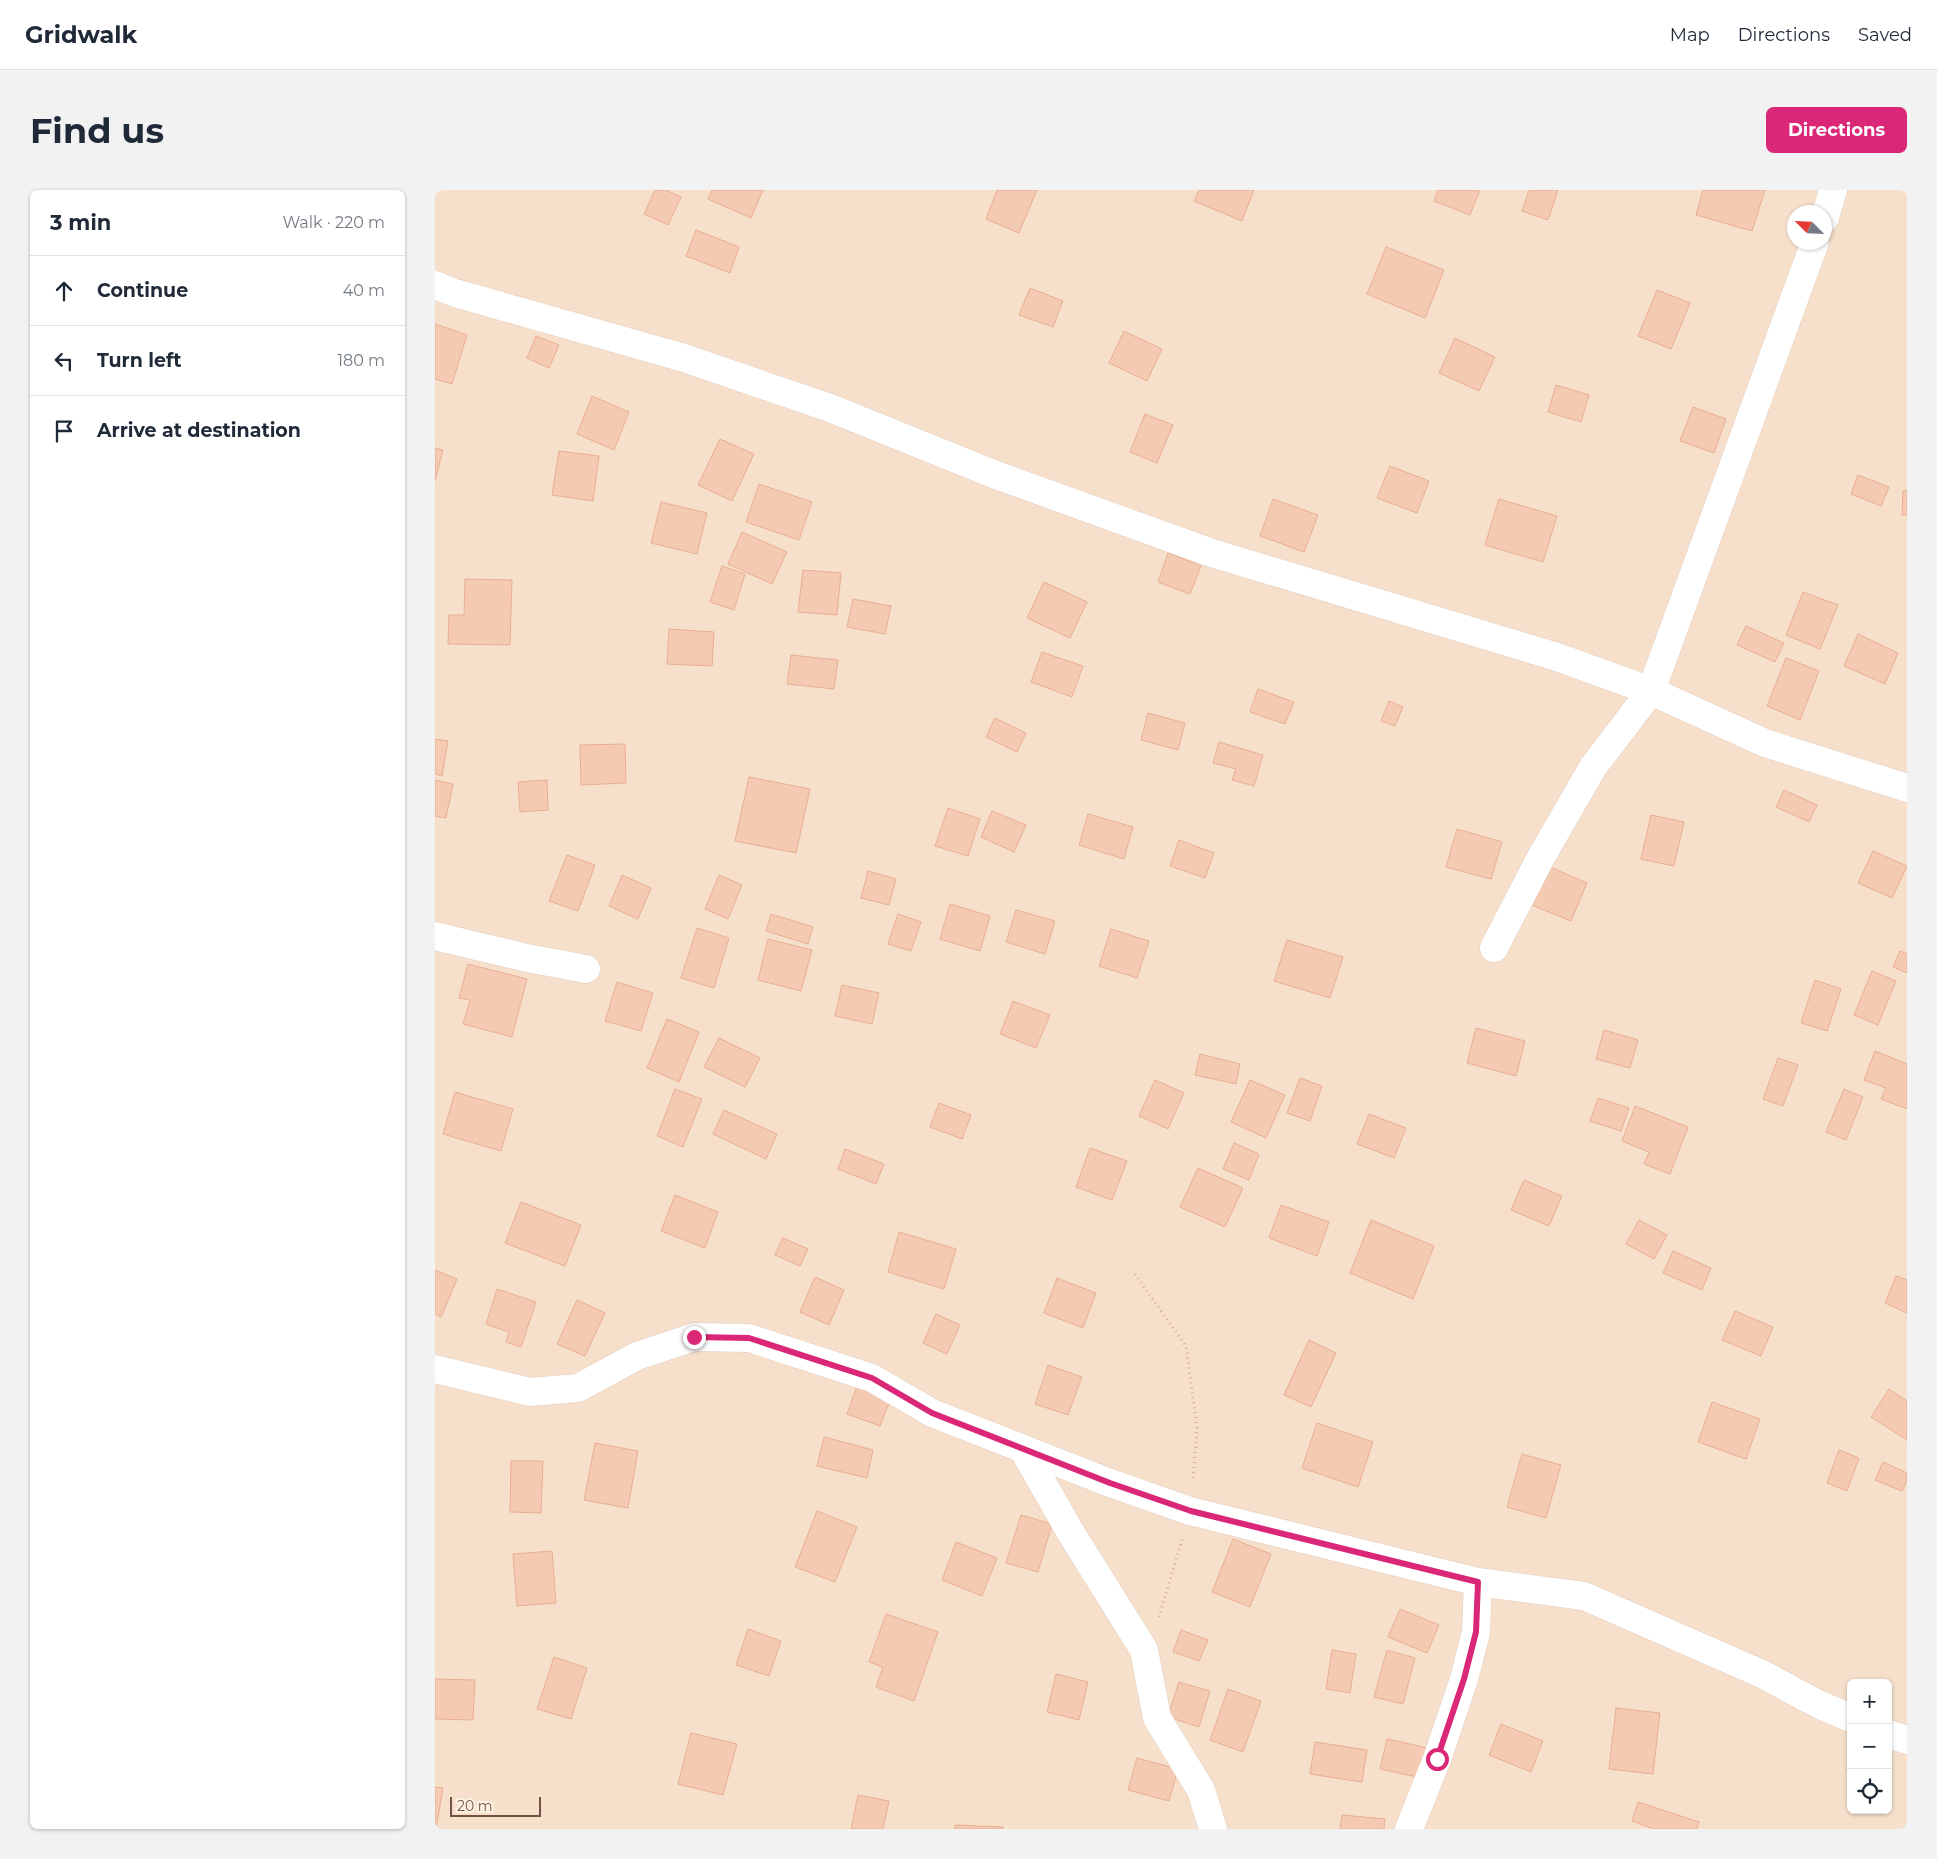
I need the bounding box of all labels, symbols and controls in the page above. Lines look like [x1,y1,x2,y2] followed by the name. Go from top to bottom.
[25,20,137,49] text: Gridwalk
[1670,24,1710,46] text: Map
[1738,24,1830,46] text: Directions
[1858,24,1912,46] text: Saved
[1766,107,1907,153] button: Directions
[30,109,164,152] text: Find us
[1787,205,1832,250] north arrow
[50,210,111,235] text: 3 min
[282,213,385,232] text: Walk · 220 m
[50,277,78,305] icon: ahead
[97,279,188,302] text: Continue
[343,281,385,300] text: 40 m
[50,347,78,375] icon: left
[97,349,182,372] text: Turn left
[337,351,385,370] text: 180 m
[50,417,78,445] icon: arrive
[97,419,301,442] text: Arrive at destination
[683,1326,706,1349] route end
[1847,1679,1892,1814] map controls
[1847,1679,1892,1724] button: +
[1847,1724,1892,1769] button: −
[1426,1748,1449,1771] route start
[1847,1769,1892,1814] button: locate
[450,1794,541,1817] scale bar
[457,1797,493,1815] text: 20 m

